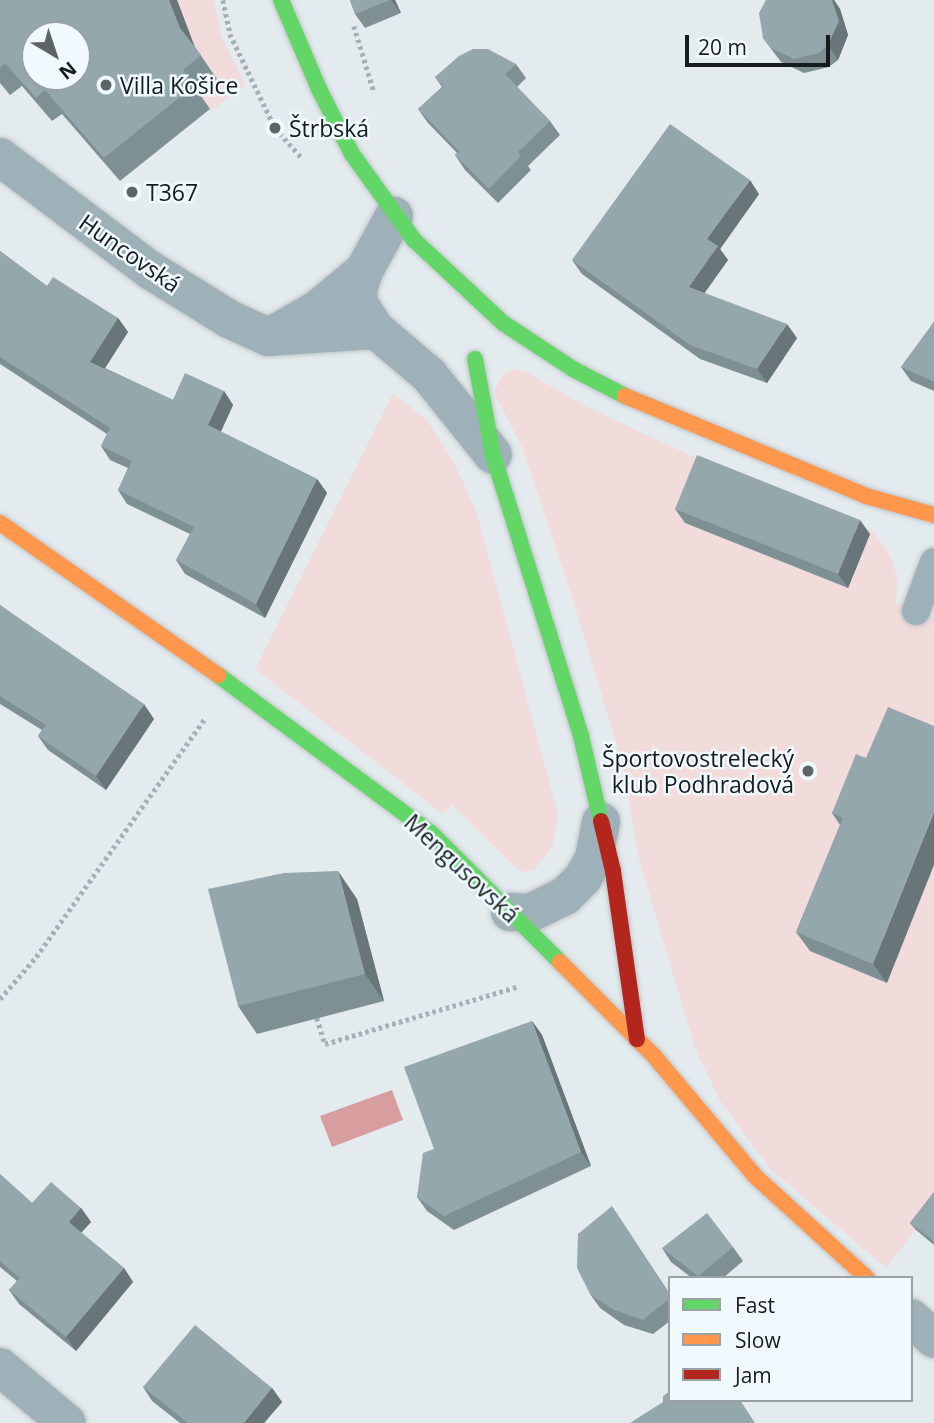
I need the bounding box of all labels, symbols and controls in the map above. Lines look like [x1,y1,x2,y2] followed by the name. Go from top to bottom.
[21,21,91,91] north arrow
[689,21,834,65] scale bar
[698,33,747,61] text: 20 m
[54,56,82,86] text: N
[120,71,239,99] place label: Villa Košice
[98,77,114,93] marker: Villa Košice
[289,114,369,142] place label: Štrbská
[267,120,283,136] marker: Štrbská
[146,178,198,206] place label: T367
[124,184,140,200] marker: T367
[74,208,186,298] street label: Huncovská
[602,744,794,798] place label: Športovostrelecký klub Podhradová
[800,763,816,779] marker: Športovostrelecký klub Podhradová
[399,808,525,928] street label: Mengusovská
[668,1276,913,1402] legend
[735,1291,775,1319] text: Fast
[735,1326,781,1354] text: Slow
[735,1361,772,1389] text: Jam

